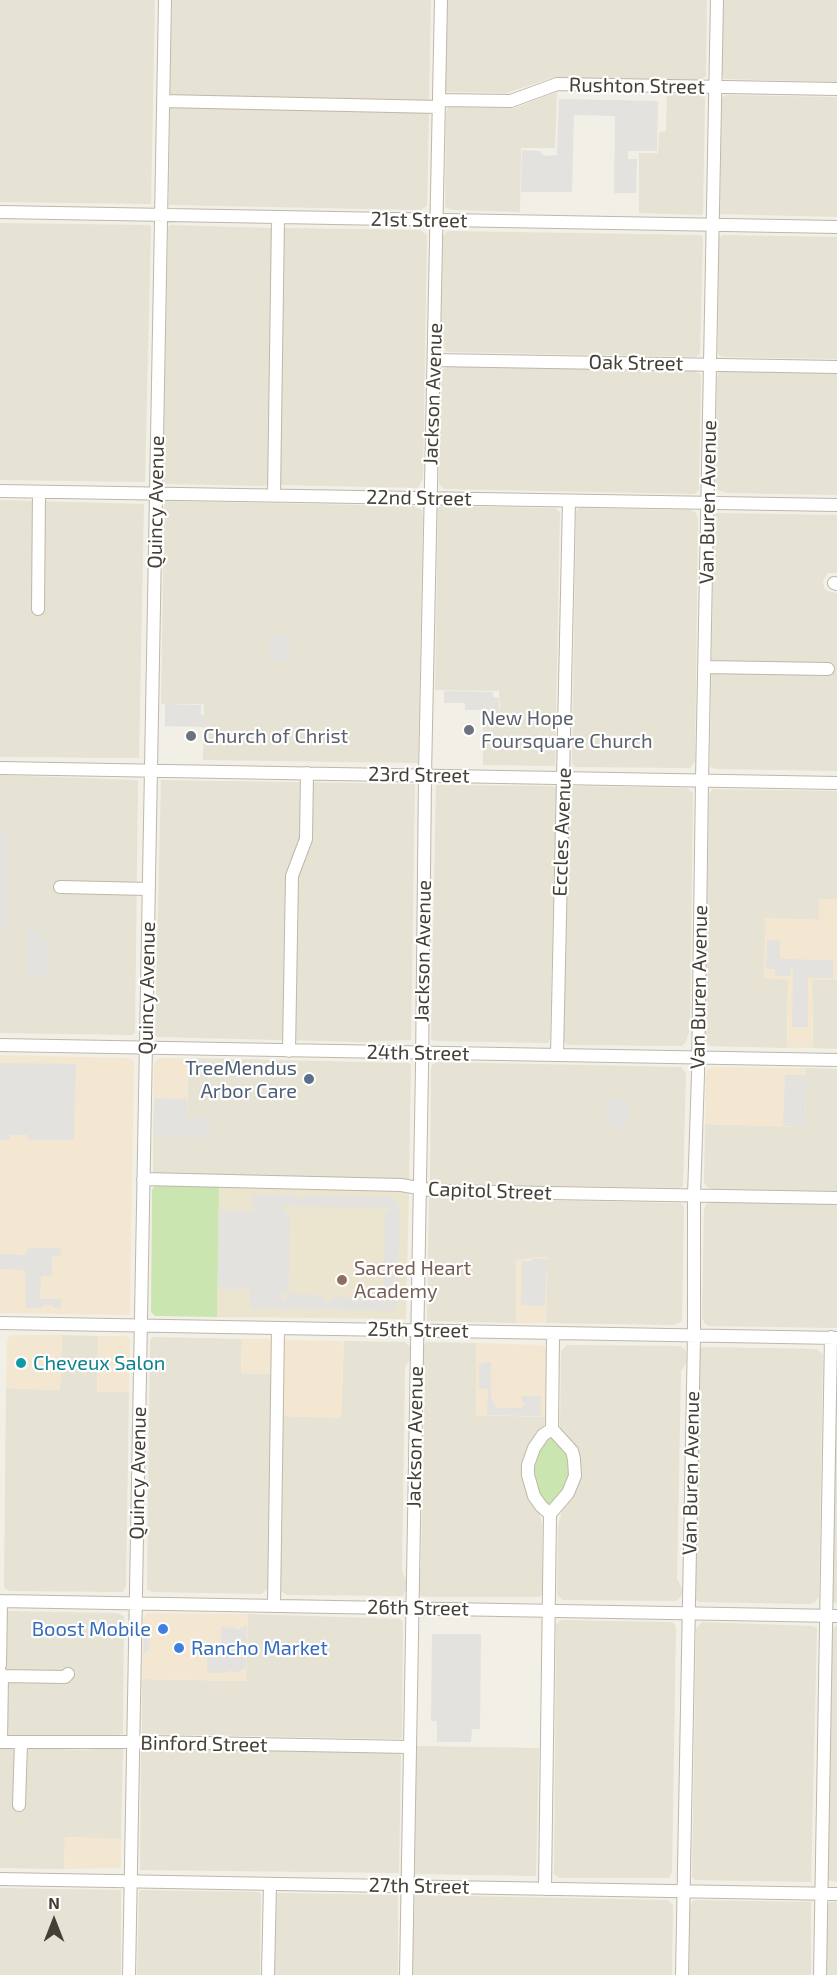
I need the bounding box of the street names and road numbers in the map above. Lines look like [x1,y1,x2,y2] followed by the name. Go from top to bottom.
[569,73,705,99] street label: Rushton Street
[370,207,468,233] street label: 21st Street
[419,322,447,466] street label: Jackson Avenue
[589,350,683,376] street label: Oak Street
[695,420,721,584] street label: Van Buren Avenue
[143,435,169,569] street label: Quincy Avenue
[366,485,472,511] street label: 22nd Street
[368,762,470,788] street label: 23rd Street
[548,767,576,897] street label: Eccles Avenue
[410,880,436,1022] street label: Jackson Avenue
[686,905,712,1069] street label: Van Buren Avenue
[134,921,160,1055] street label: Quincy Avenue
[366,1040,470,1066] street label: 24th Street
[428,1177,552,1205] street label: Capitol Street
[367,1317,469,1343] street label: 25th Street
[402,1366,428,1508] street label: Jackson Avenue
[678,1391,704,1555] street label: Van Buren Avenue
[125,1406,151,1540] street label: Quincy Avenue
[367,1595,469,1621] street label: 26th Street
[140,1731,268,1757] street label: Binford Street
[368,1873,470,1899] street label: 27th Street

